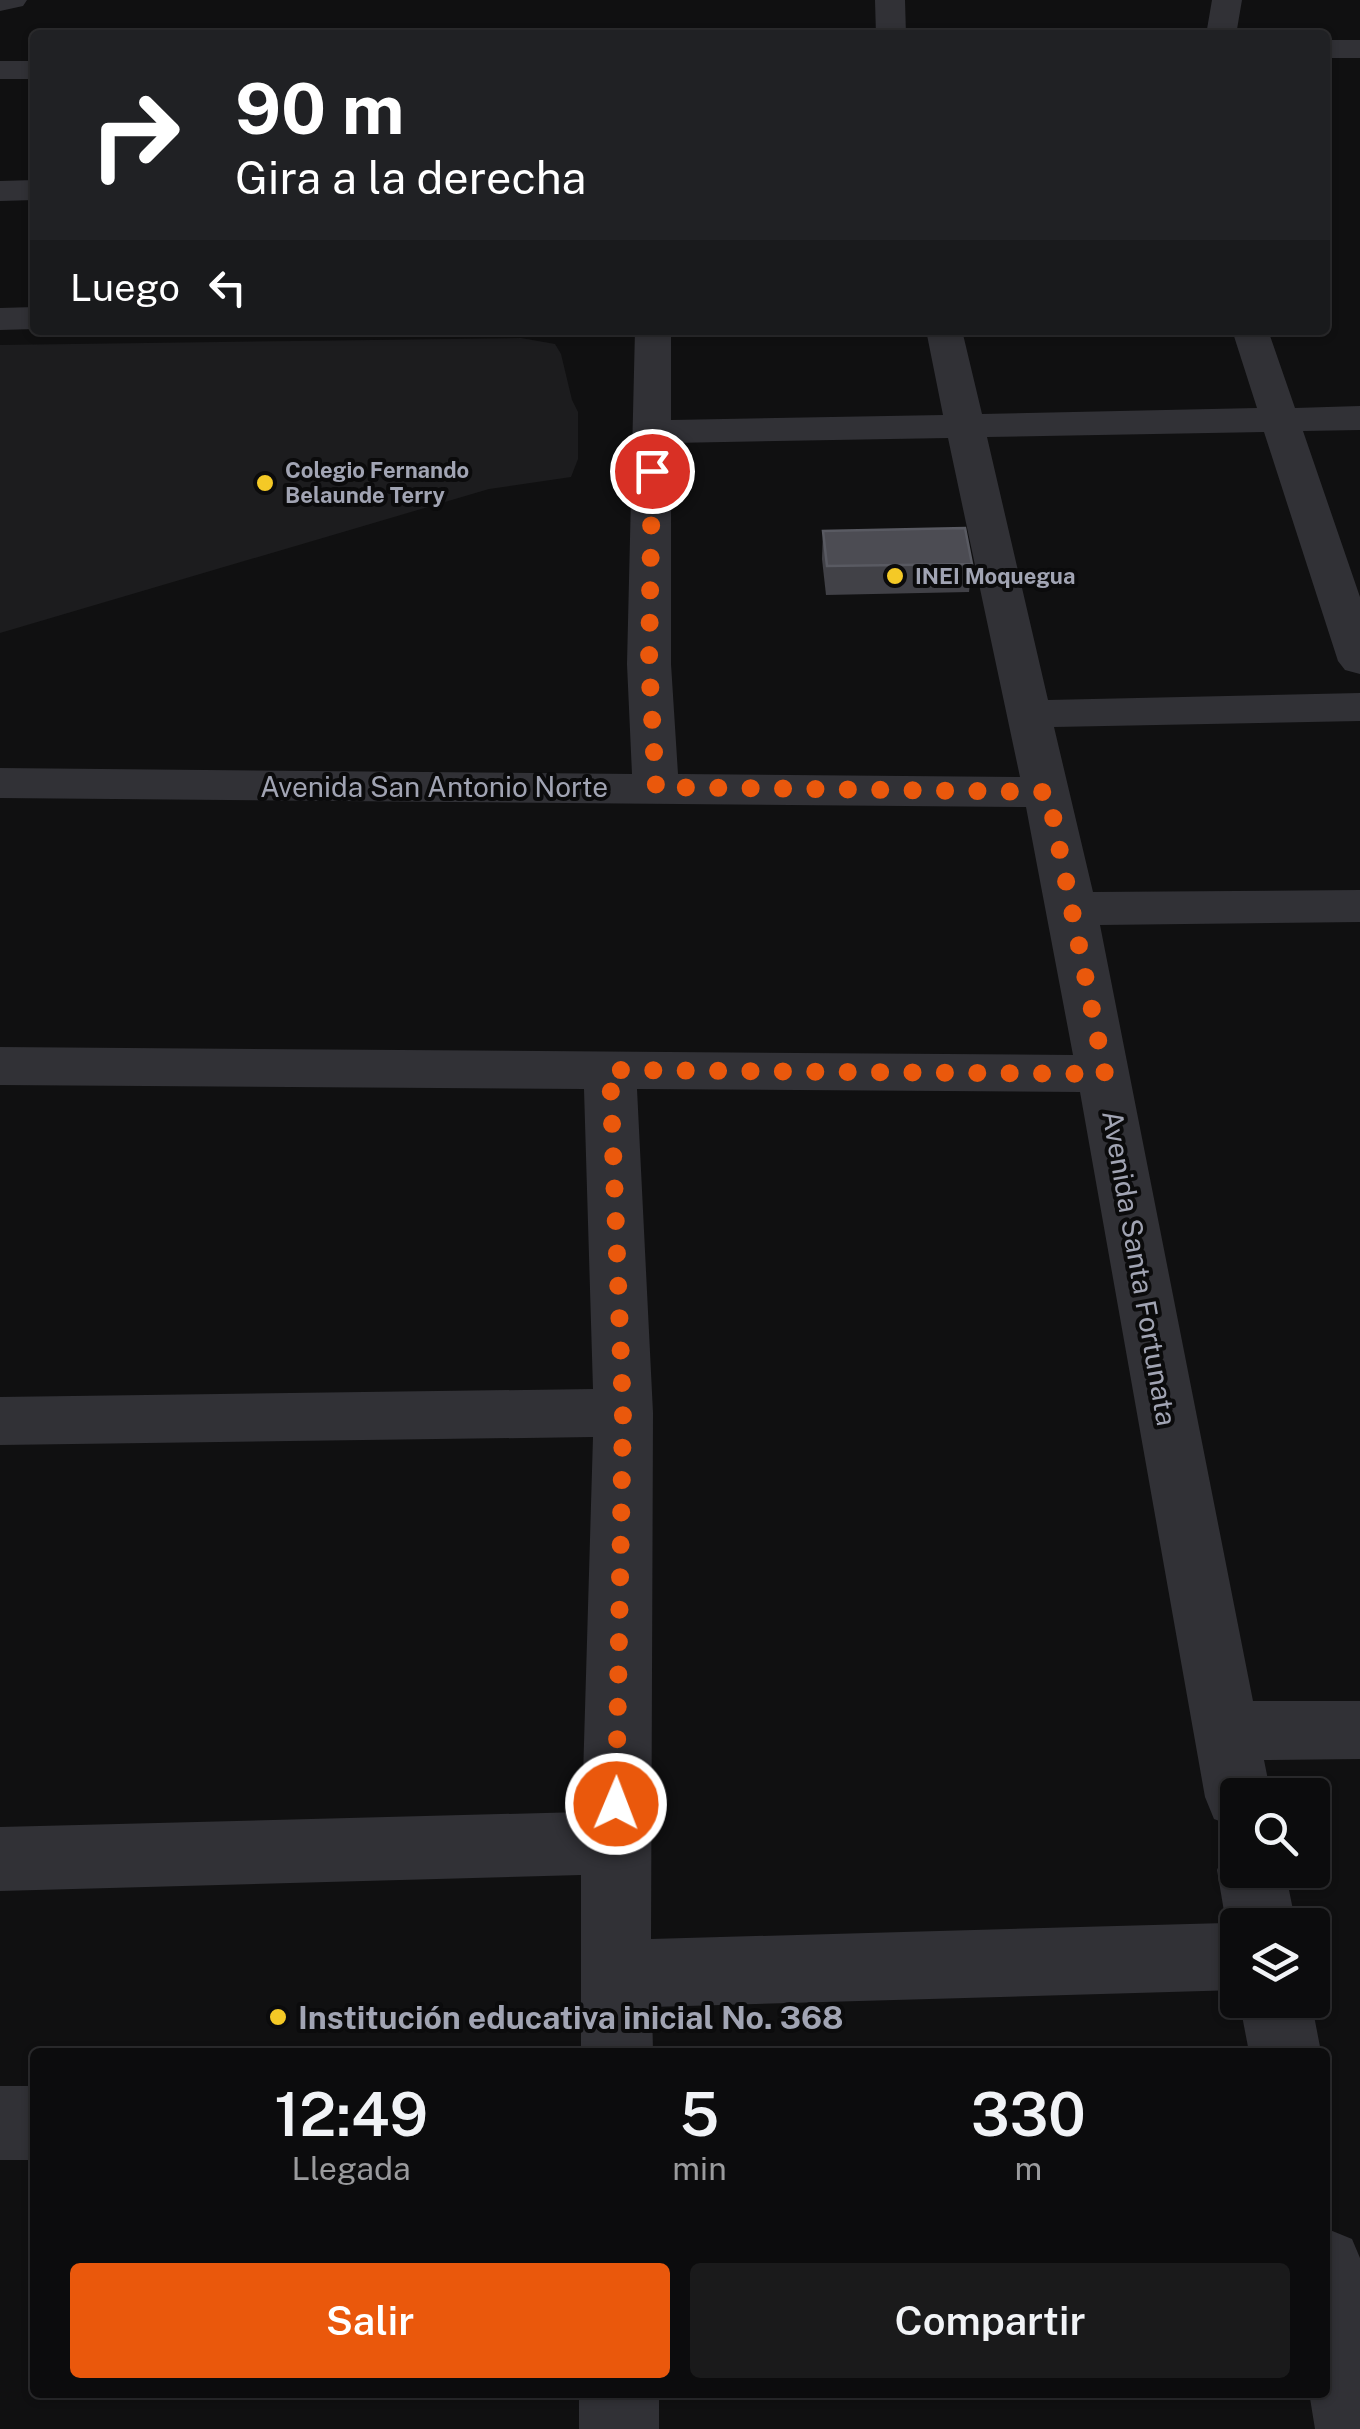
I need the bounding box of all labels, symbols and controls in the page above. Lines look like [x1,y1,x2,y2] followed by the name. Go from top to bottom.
[235,67,405,150] text: 90 m
[70,70,200,200] icon: right
[235,151,586,204] text: Gira a la derecha
[200,260,255,315] icon: left
[70,265,180,310] text: Luego
[610,429,695,514] pin
[625,444,680,499] icon: arrive
[285,457,469,508] place label: Colegio Fernando Belaunde Terry
[254,472,276,494] marker: Colegio Fernando Belaunde Terry
[915,563,1075,589] place label: INEI Moquegua
[884,565,906,587] marker: INEI Moquegua
[260,770,608,803] street label: Avenida San Antonio Norte
[1096,1108,1184,1428] street label: Avenida Santa Fortunata
[564,1752,668,1856] position arrow
[1220,1778,1330,2018] map controls
[1220,1778,1330,1888] button: search
[1220,1908,1330,2018] button: layers
[298,1999,843,2036] place label: Institución educativa inicial No. 368
[267,2006,289,2028] marker: Institución educativa inicial No. 368
[274,2079,428,2150] text: 12:49
[680,2079,719,2150] text: 5
[971,2079,1086,2150] text: 330
[292,2150,411,2187] text: Llegada
[672,2150,727,2187] text: min
[1014,2150,1042,2187] text: m
[70,2263,670,2378] button: Salir
[690,2263,1290,2378] button: Compartir

